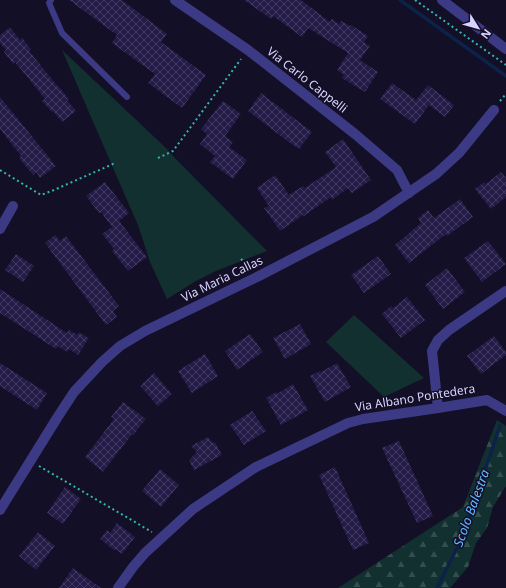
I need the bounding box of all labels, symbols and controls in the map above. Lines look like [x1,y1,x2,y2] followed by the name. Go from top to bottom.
[458,8,498,48] north arrow
[478,26,495,42] text: N
[263,43,351,116] street label: Via Carlo Cappelli
[178,251,266,306] street label: Via Maria Callas
[354,380,476,415] street label: Via Albano Pontedera
[449,466,494,549] water label: Scolo Balestra

